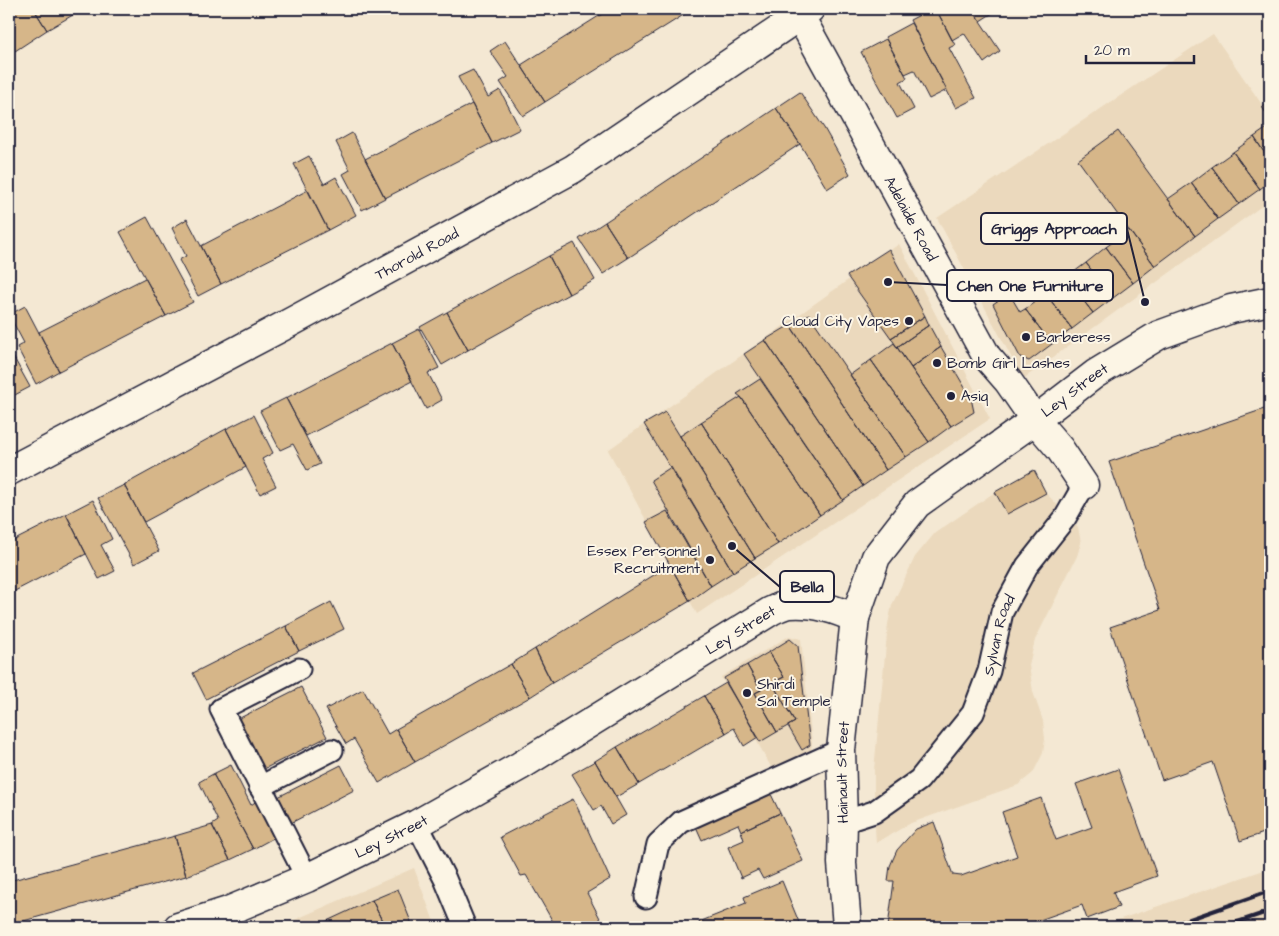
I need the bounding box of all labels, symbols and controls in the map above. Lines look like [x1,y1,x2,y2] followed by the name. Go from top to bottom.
[1086,32,1194,64] scale bar
[1094,40,1130,61] text: 20 m
[879,172,943,265] street label: Adelaide Road
[981,213,1127,244] callout: Griggs Approach
[991,218,1118,242] text: Griggs Approach
[371,222,463,285] street label: Thorold Road
[947,270,1113,301] callout: Chen One Furniture
[957,275,1104,297] text: Chen One Furniture
[782,311,899,333] place label: Cloud City Vapes
[903,315,915,327] marker: Cloud City Vapes
[1036,327,1111,348] place label: Barberess
[1020,331,1032,343] marker: Barberess
[947,353,1071,374] place label: Bomb Girl Lashes
[931,357,943,369] marker: Bomb Girl Lashes
[1037,358,1112,422] street label: Ley Street
[961,386,988,407] place label: Asiq
[945,390,957,402] marker: Asiq
[587,541,700,579] place label: Essex Personnel Recruitment
[704,554,716,566] marker: Essex Personnel Recruitment
[780,571,834,602] callout: Bella
[790,576,824,598] text: Bella
[978,590,1020,678] street label: Sylvan Road
[701,600,779,660] street label: Ley Street
[757,674,831,712] place label: Shirdi Sai Temple
[741,687,753,699] marker: Shirdi Sai Temple
[830,720,855,824] street label: Hainault Street
[351,810,432,863] street label: Ley Street

